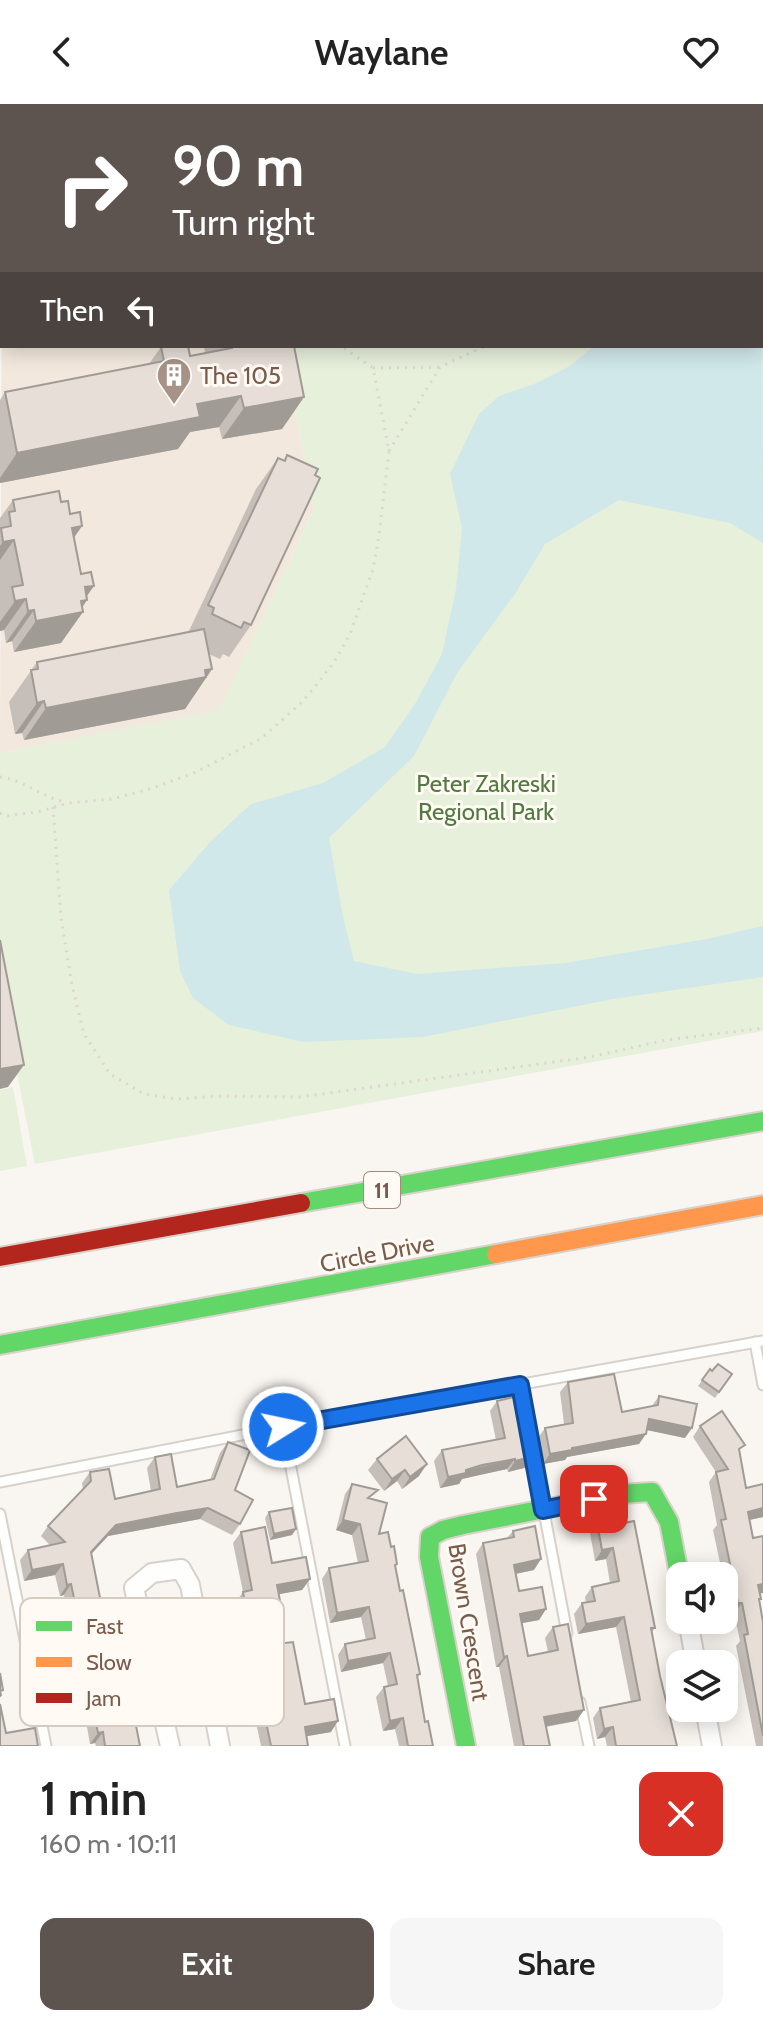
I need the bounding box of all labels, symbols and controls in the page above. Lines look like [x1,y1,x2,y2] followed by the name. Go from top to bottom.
[40,30,84,74] icon: back
[314,30,449,74] text: Waylane
[679,30,723,74] icon: heart
[172,132,304,200] text: 90 m
[40,136,144,240] icon: right
[172,200,315,244] text: Turn right
[120,288,164,332] icon: left
[40,292,104,329] text: Then
[155,356,193,406] building icon: The 105
[200,361,281,390] place label: The 105
[416,769,556,826] park label: Peter Zakreski Regional Park
[364,1172,400,1208] road number: 11
[317,1228,437,1278] street label: Circle Drive
[241,1385,325,1469] position arrow
[560,1465,628,1533] pin
[572,1477,616,1521] icon: arrive
[442,1541,496,1703] street label: Brown Crescent
[666,1562,738,1722] map controls
[666,1562,738,1634] button: sound
[20,1598,284,1726] legend
[86,1613,124,1640] text: Fast
[86,1649,132,1676] text: Slow
[666,1650,738,1722] button: layers
[85,1685,121,1712] text: Jam
[40,1769,147,1827] text: 1 min
[639,1772,723,1856] button: close
[40,1828,177,1860] text: 160 m · 10:11
[40,1918,374,2010] button: Exit
[390,1918,723,2010] button: Share

